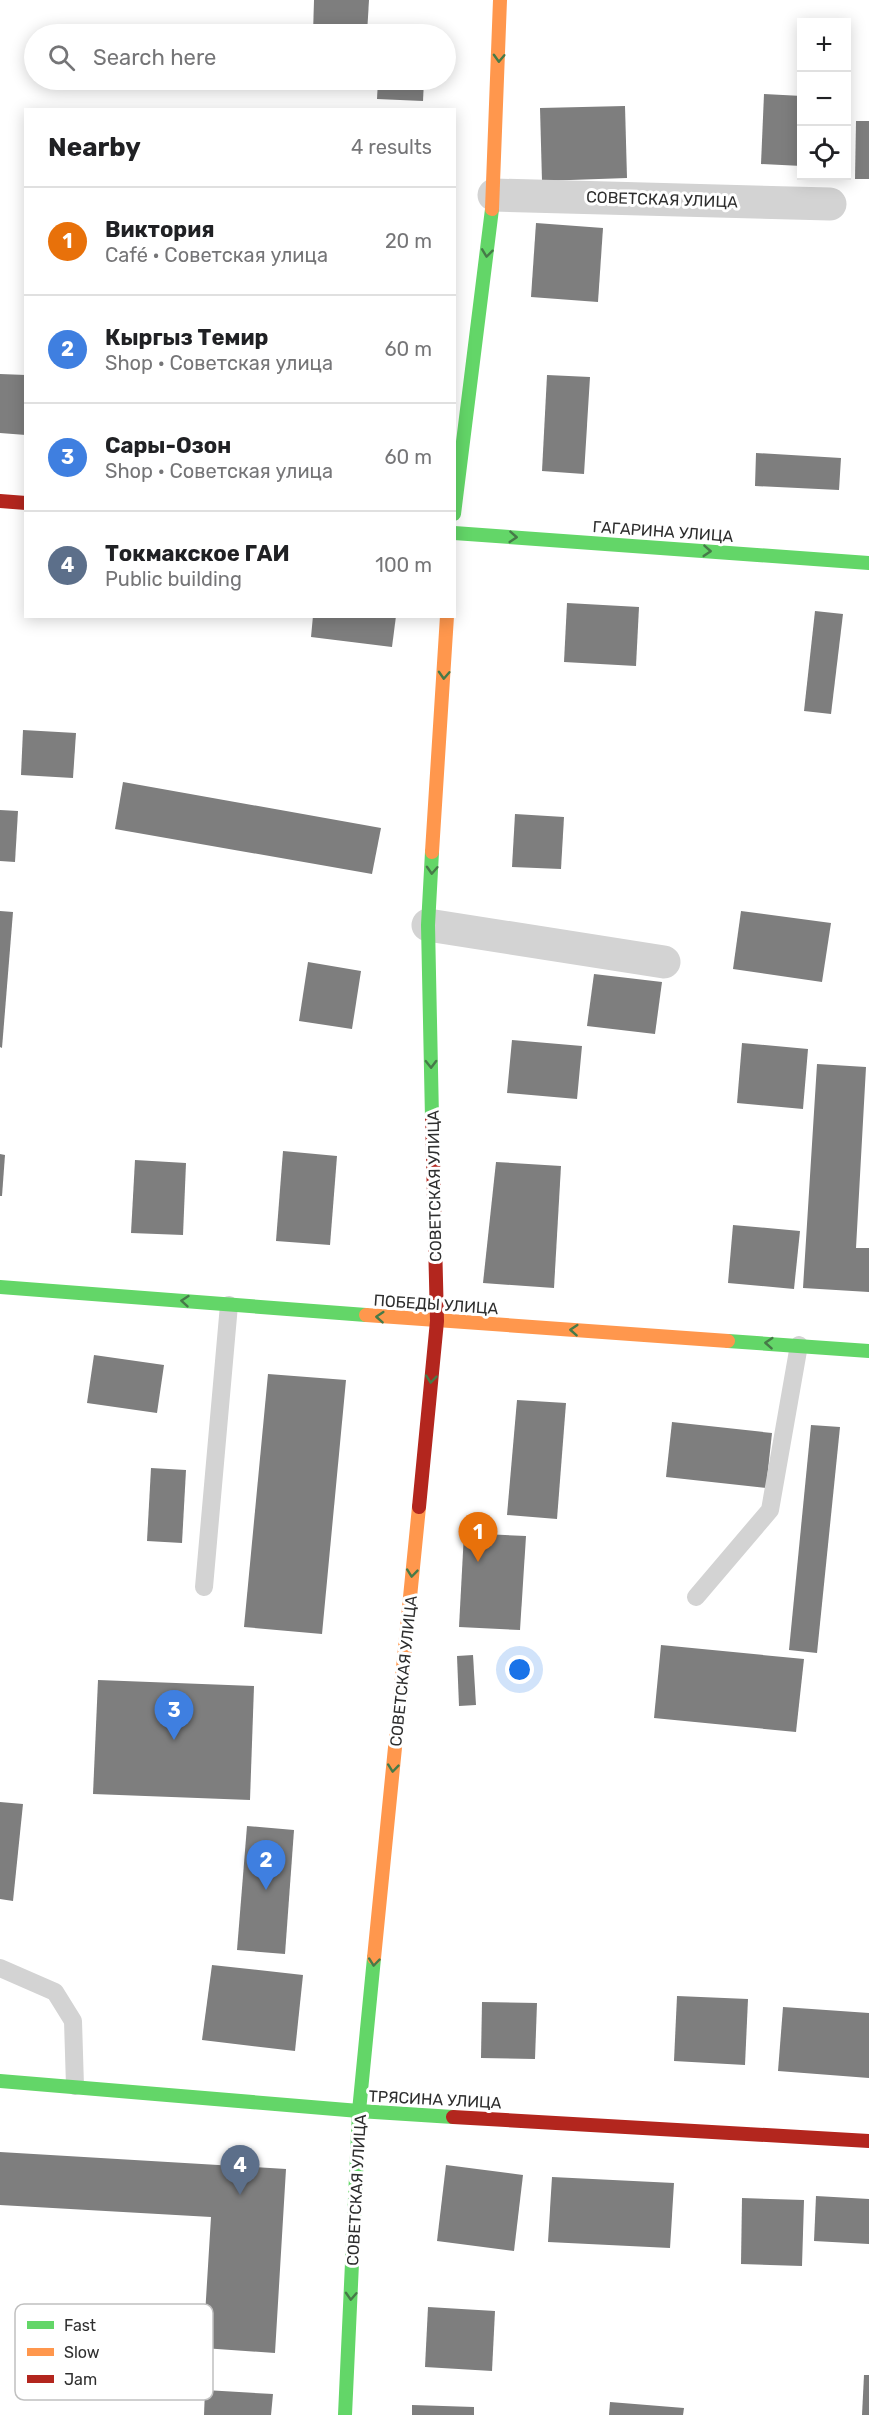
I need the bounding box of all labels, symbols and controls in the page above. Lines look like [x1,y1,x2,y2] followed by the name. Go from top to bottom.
[797,18,851,180] map controls
[797,18,851,72] button: +
[24,24,456,90] search box
[45,41,78,74] icon: search
[93,44,216,71] text: Search here
[492,54,505,63] one-way arrow
[797,72,851,126] button: −
[797,126,851,180] button: locate
[48,132,141,163] text: Nearby
[351,135,432,159] text: 4 results
[586,187,738,212] street label: СОВЕТСКАЯ УЛИЦА
[105,216,215,243] text: Виктория
[63,229,72,253] text: 1
[385,229,432,253] text: 20 m
[105,243,328,267] text: Café · Советская улица
[481,248,494,258] one-way arrow
[105,324,268,351] text: Кыргыз Темир
[61,337,74,361] text: 2
[385,337,432,361] text: 60 m
[105,351,333,375] text: Shop · Советская улица
[105,432,231,459] text: Сары-Озон
[61,445,74,469] text: 3
[385,445,432,469] text: 60 m
[105,459,333,483] text: Shop · Советская улица
[592,517,734,546] street label: ГАГАРИНА УЛИЦА
[508,531,517,544] one-way arrow
[105,540,290,567] text: Токмакское ГАИ
[703,544,712,557] one-way arrow
[61,553,74,577] text: 4
[375,553,432,577] text: 100 m
[105,567,242,591] text: Public building
[437,670,450,679] one-way arrow
[425,865,438,874] one-way arrow
[425,1060,438,1069] one-way arrow
[424,1110,445,1262] street label: СОВЕТСКАЯ УЛИЦА
[373,1291,499,1318] street label: ПОБЕДЫ УЛИЦА
[181,1295,190,1308] one-way arrow
[375,1311,384,1324] one-way arrow
[570,1324,579,1337] one-way arrow
[764,1337,773,1350] one-way arrow
[425,1375,438,1384] one-way arrow
[458,1512,498,1562] pin: 1
[406,1569,419,1578] one-way arrow
[386,1594,421,1748] street label: СОВЕТСКАЯ УЛИЦА
[505,1655,534,1684] your location
[154,1690,194,1740] pin: 3
[387,1763,400,1772] one-way arrow
[246,1840,286,1890] pin: 2
[368,1957,381,1966] one-way arrow
[368,2087,502,2112] street label: ТРЯСИНА УЛИЦА
[343,2113,370,2266] street label: СОВЕТСКАЯ УЛИЦА
[220,2146,260,2195] pin: 4
[344,2291,357,2300] one-way arrow
[15,2304,213,2400] legend
[64,2316,96,2335] text: Fast
[64,2343,100,2362] text: Slow
[64,2370,97,2389] text: Jam

